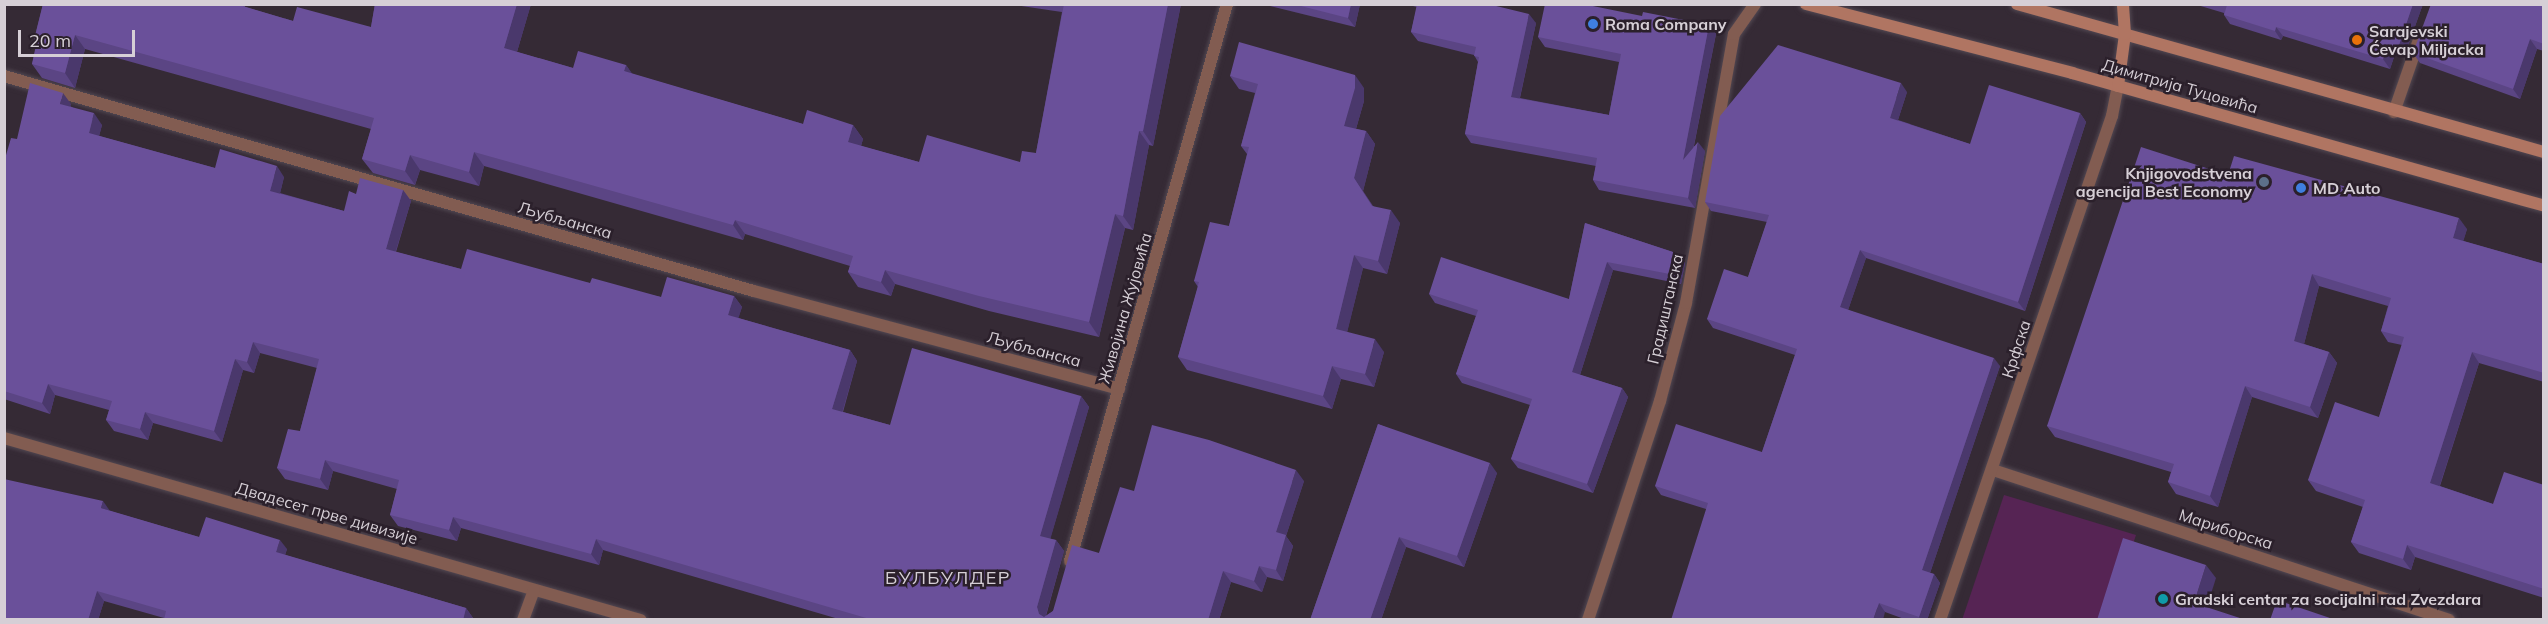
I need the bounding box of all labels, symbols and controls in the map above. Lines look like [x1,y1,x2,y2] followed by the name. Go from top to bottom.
[1605,14,1727,34] place label: Roma Company
[1586,17,1600,31] marker: Roma Company
[21,18,138,56] scale bar
[2369,21,2484,59] place label: Sarajevski Ćevap Miljacka
[29,29,71,52] text: 20 m
[2350,33,2364,47] marker: Sarajevski Ćevap Miljacka
[2100,55,2260,117] street label: Димитрија Туцовића
[2076,163,2252,201] place label: Knjigovodstvena agencija Best Economy
[2257,175,2271,189] marker: Knjigovodstvena agencija Best Economy
[2313,178,2380,198] place label: MD Auto
[2294,181,2308,195] marker: MD Auto
[516,197,614,243] street label: Љубљанска
[1094,230,1156,386] street label: Живојина Жујовића
[1643,252,1687,366] street label: Градиштанска
[1998,318,2034,380] street label: Крфска
[985,327,1083,371] street label: Љубљанска
[234,478,420,548] street label: Двадесет прве дивизије
[2177,505,2275,553] street label: Мариборска
[885,567,1011,589] district label: БУЛБУЛДЕР
[2175,589,2481,609] place label: Gradski centar za socijalni rad Zvezdara
[2156,592,2170,606] marker: Gradski centar za socijalni rad Zvezdara

